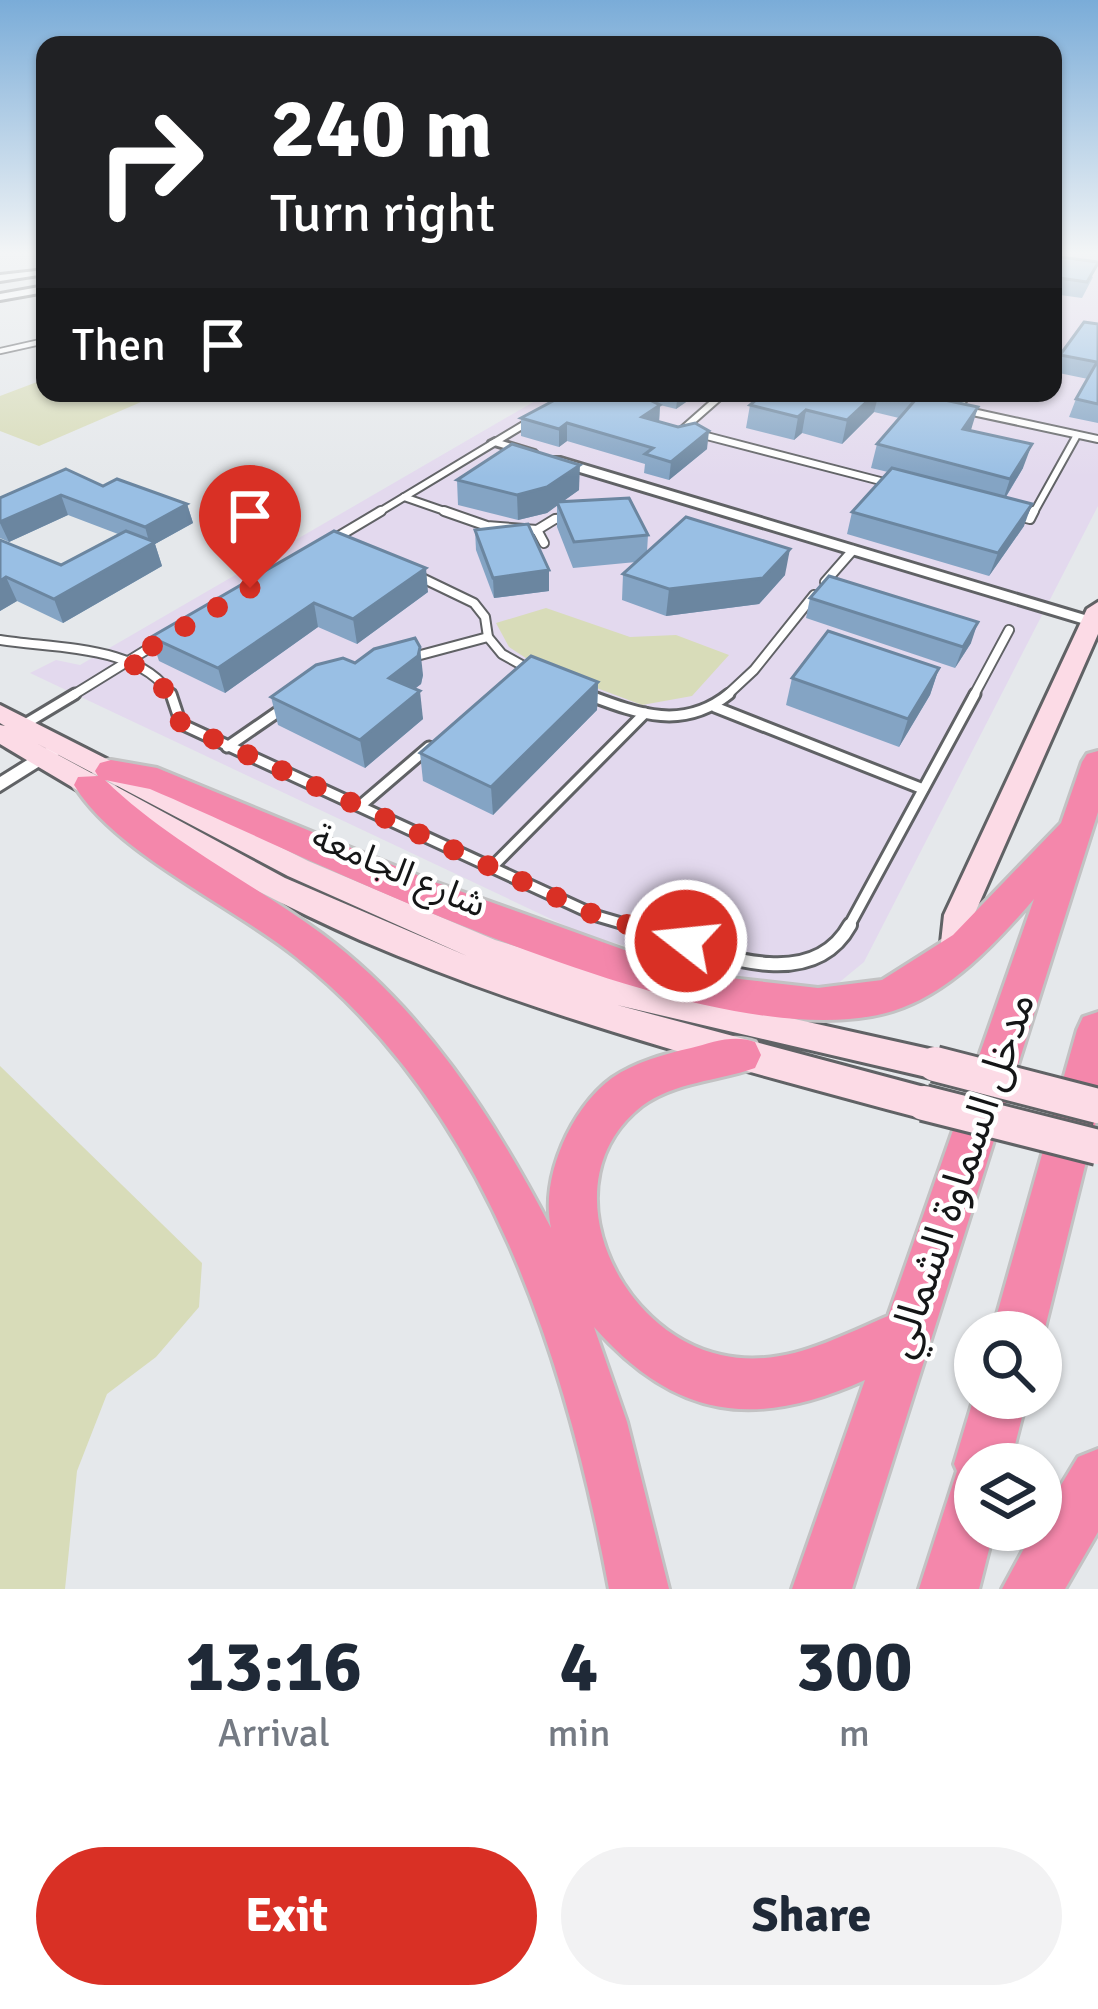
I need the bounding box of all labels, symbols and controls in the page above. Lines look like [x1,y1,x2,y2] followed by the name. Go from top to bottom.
[270,77,492,181] text: 240 m
[72,84,228,240] icon: right
[270,180,495,247] text: Turn right
[190,312,256,378] icon: arrive
[72,318,166,373] text: Then
[199,465,301,588] pin
[217,483,283,549] icon: arrive
[304,814,493,931] street label: شارع الجامعة
[623,878,749,1004] position arrow
[874,986,1052,1366] street label: مدخل السماوة الشمالي
[954,1311,1062,1551] map controls
[954,1311,1062,1419] button: search
[954,1443,1062,1551] button: layers
[185,1622,362,1711] text: 13:16
[560,1622,598,1711] text: 4
[796,1622,913,1711] text: 300
[218,1709,330,1757] text: Arrival
[548,1709,611,1757] text: min
[839,1709,870,1757] text: m
[36,1847,537,1985] button: Exit
[561,1847,1062,1985] button: Share

